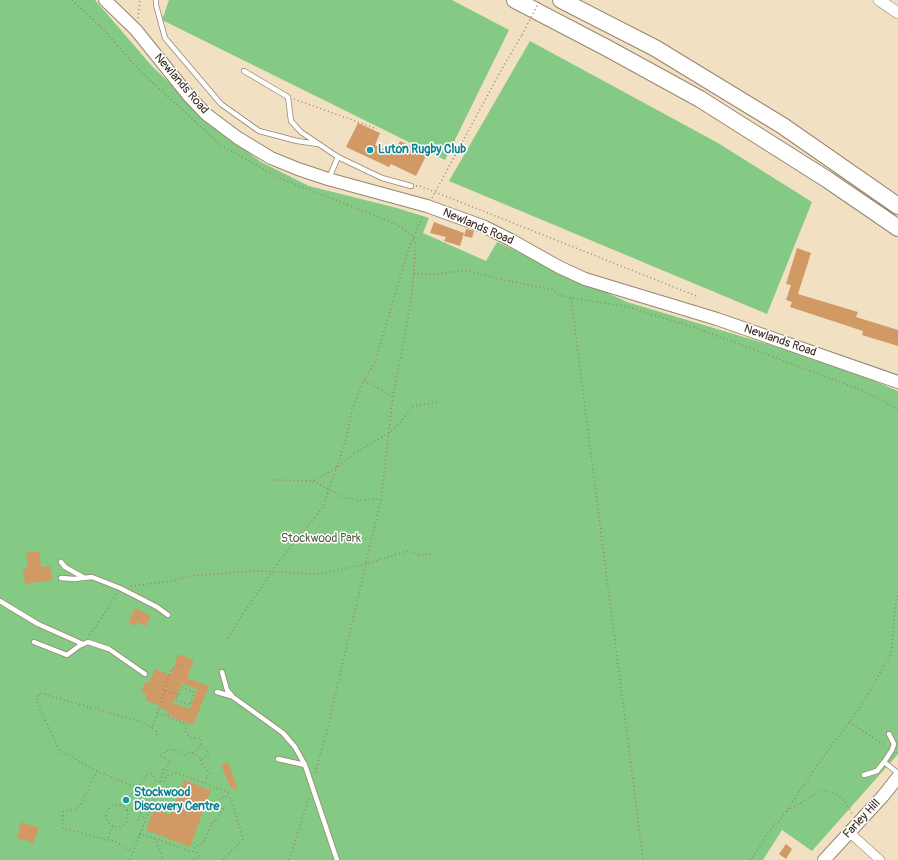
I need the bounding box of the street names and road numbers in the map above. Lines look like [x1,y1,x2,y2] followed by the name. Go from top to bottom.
[151,51,211,117] street label: Newlands Road
[440,206,516,248] street label: Newlands Road
[742,322,818,360] street label: Newlands Road
[840,796,884,842] street label: Farley Hill

